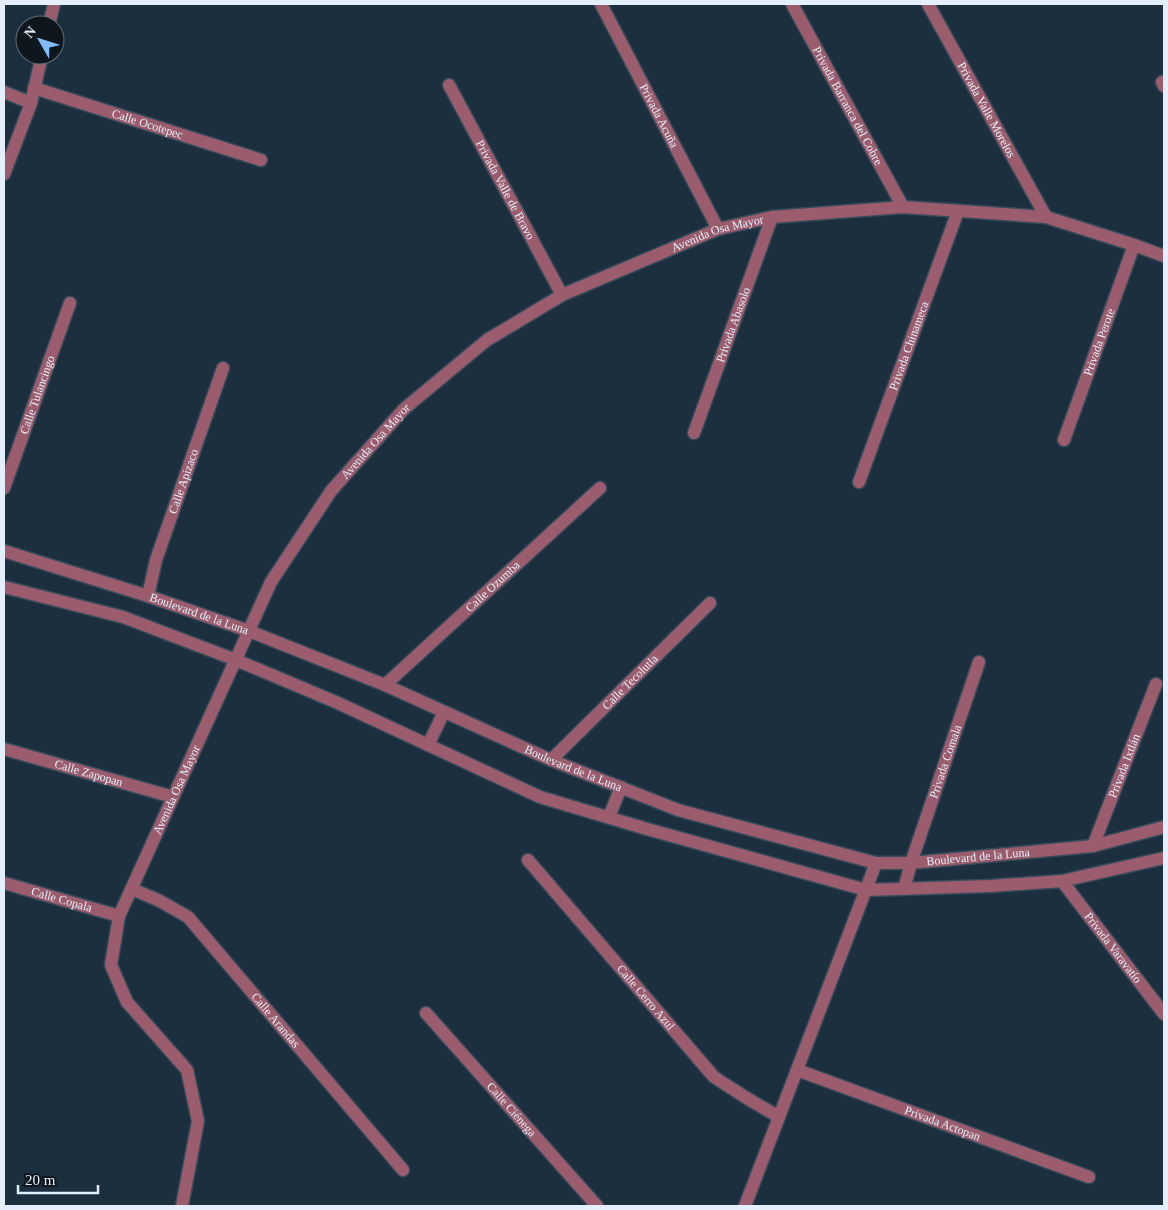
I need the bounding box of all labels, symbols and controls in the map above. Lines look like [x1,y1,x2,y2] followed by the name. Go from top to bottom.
[15,15,65,65] north arrow
[21,23,39,41] text: N
[810,44,886,167] street label: Privada Barranca del Cobre
[955,60,1019,160] street label: Privada Valle Morelos
[637,81,682,151] street label: Privada Acuña
[110,106,185,142] street label: Calle Ocotepec
[473,138,538,242] street label: Privada Valle de Bravo
[669,212,765,255] street label: Avenida Osa Mayor
[713,285,753,364] street label: Privada Abasolo
[886,299,932,392] street label: Privada Chinameca
[1081,307,1118,378] street label: Privada Perote
[17,354,58,436] street label: Calle Tulancingo
[338,400,412,482] street label: Avenida Osa Mayor
[166,447,201,516] street label: Calle Apizaco
[462,557,523,615] street label: Calle Ozumba
[148,590,251,638] street label: Boulevard de la Luna
[599,651,661,713] street label: Calle Tecolutla
[926,722,965,800] street label: Privada Comala
[1105,732,1143,800] street label: Privada Ixtlán
[523,742,625,794] street label: Boulevard de la Luna
[150,743,203,837] street label: Avenida Osa Mayor
[53,757,124,789] street label: Calle Zapopan
[926,845,1031,869] street label: Boulevard de la Luna
[30,884,94,915] street label: Calle Copala
[1082,909,1145,986] street label: Privada Varavatío
[614,962,678,1033] street label: Calle Cerro Azul
[248,990,303,1051] street label: Calle Arandas
[484,1080,540,1140] street label: Calle Ciénega
[903,1103,982,1144] street label: Privada Actopan
[18,1162,98,1194] scale bar
[25,1172,56,1188] text: 20 m

